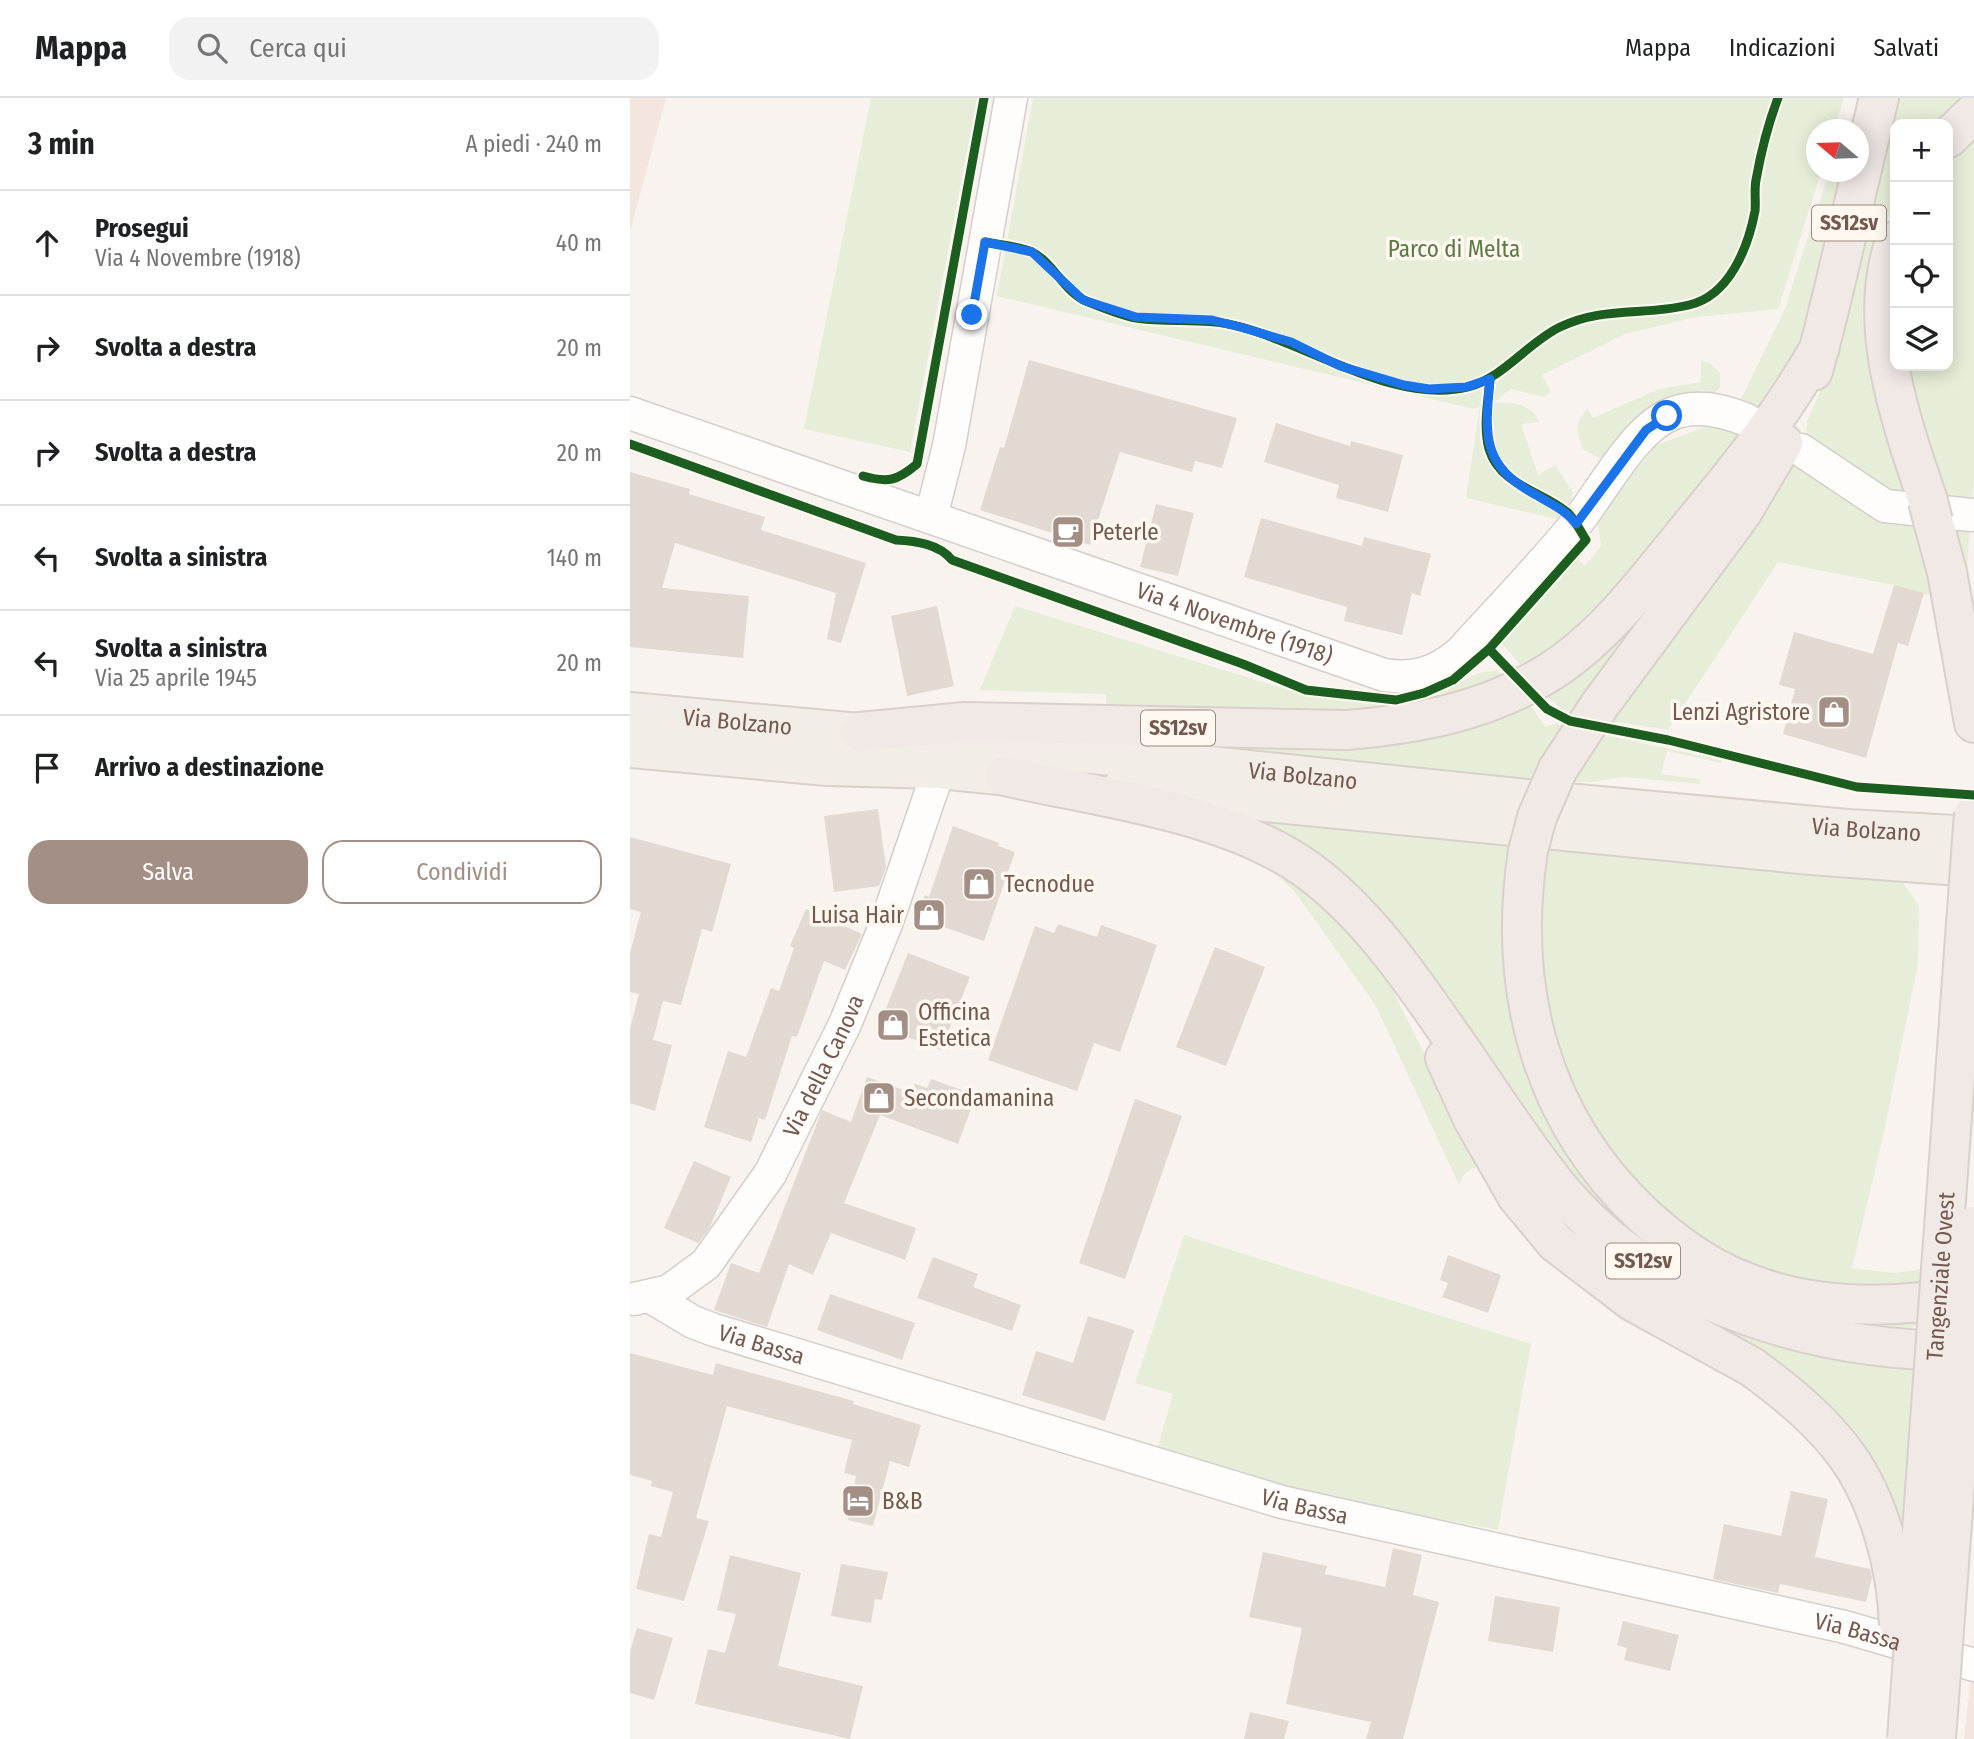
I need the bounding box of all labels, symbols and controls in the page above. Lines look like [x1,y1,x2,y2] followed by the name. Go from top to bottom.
[169,17,659,80] search box
[35,28,127,68] text: Mappa
[193,29,231,67] icon: search
[249,33,347,64] text: Cerca qui
[1625,34,1691,62] text: Mappa
[1729,34,1835,62] text: Indicazioni
[1873,34,1939,62] text: Salvati
[1806,119,1869,182] north arrow
[1890,119,1953,371] map controls
[1890,119,1953,182] button: +
[28,126,95,162] text: 3 min
[465,130,602,158] text: A piedi · 240 m
[1890,182,1953,245] button: −
[1812,206,1886,240] road number: SS12sv
[95,213,189,244] text: Prosegui
[28,224,66,262] icon: ahead
[556,229,602,257] text: 40 m
[1388,235,1520,263] park label: Parco di Melta
[95,244,301,272] text: Via 4 Novembre (1918)
[1890,245,1953,308] button: locate
[956,299,987,330] route end
[1890,308,1953,371] button: layers
[28,329,66,367] icon: right
[95,332,256,363] text: Svolta a destra
[557,334,602,362] text: 20 m
[1651,400,1682,431] route start
[28,434,66,472] icon: right
[95,437,256,468] text: Svolta a destra
[557,439,602,467] text: 20 m
[1049,513,1087,551] cafe icon: Peterle
[1092,518,1159,546] place label: Peterle
[28,539,66,577] icon: left
[95,542,267,573] text: Svolta a sinistra
[547,544,602,572] text: 140 m
[1133,576,1336,670] street label: Via 4 Novembre (1918)
[95,633,267,664] text: Svolta a sinistra
[28,644,66,682] icon: left
[557,649,602,677] text: 20 m
[95,664,257,692] text: Via 25 aprile 1945
[1815,693,1853,731] shop icon: Lenzi Agristore
[1672,698,1810,726] place label: Lenzi Agristore
[682,703,793,741] street label: Via Bolzano
[1141,710,1215,746] road number: SS12sv
[28,749,66,787] icon: arrive
[95,752,324,783] text: Arrivo a destinazione
[1247,756,1359,795] street label: Via Bolzano
[1810,812,1922,847] street label: Via Bolzano
[28,840,308,904] button: Salva
[322,840,602,904] button: Condividi
[960,865,998,903] shop icon: Tecnodue
[1004,870,1095,898] place label: Tecnodue
[910,896,948,934] shop icon: Luisa Hair
[811,901,904,929] place label: Luisa Hair
[777,990,870,1141] street label: Via della Canova
[918,998,991,1052] place label: Officina Estetica
[874,1006,912,1044] shop icon: Officina Estetica
[860,1079,898,1117] shop icon: Secondamanina
[904,1084,1054,1112] place label: Secondamanina
[1920,1191,1961,1361] street label: Tangenziale Ovest
[1606,1244,1680,1278] road number: SS12sv
[715,1318,808,1371] street label: Via Bassa
[839,1482,877,1520] hotel icon: B&B
[1258,1483,1351,1530] street label: Via Bassa
[882,1487,922,1515] place label: B&B
[1812,1607,1904,1657] street label: Via Bassa

